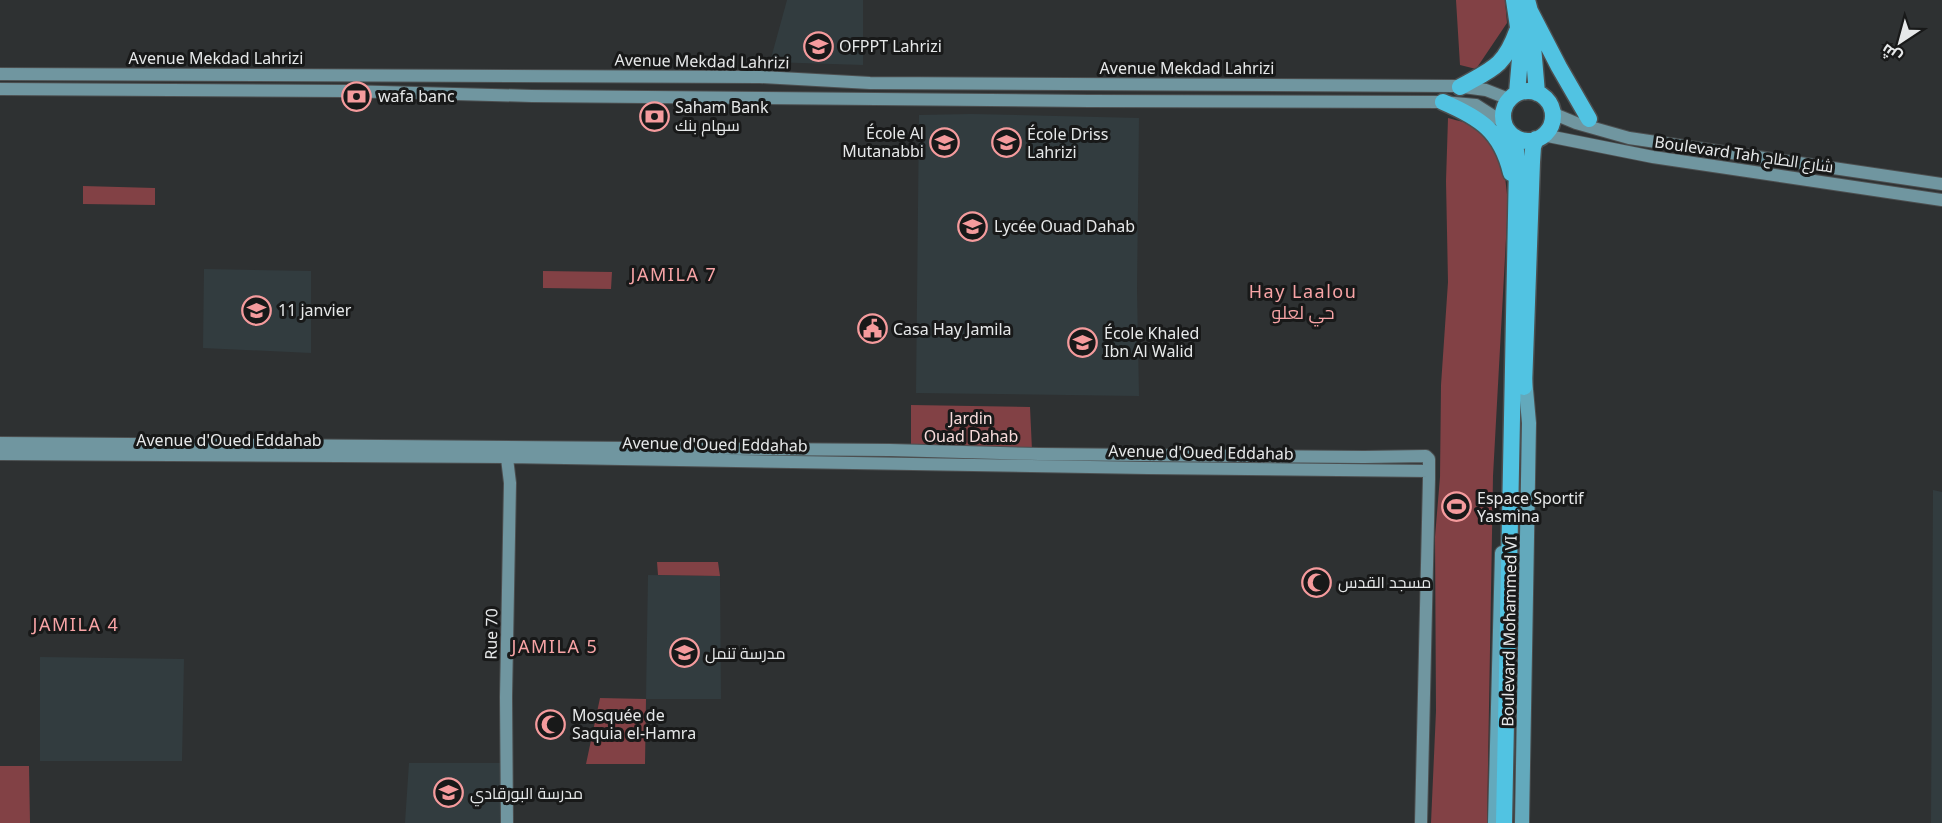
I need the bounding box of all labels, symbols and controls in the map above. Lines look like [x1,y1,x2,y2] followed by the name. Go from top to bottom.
[1870,12,1930,72] north arrow
[802,30,834,62] school or university icon: OFPPT Lahrizi
[839,35,942,57] place label: OFPPT Lahrizi
[1876,39,1906,69] text: ش
[129,47,303,69] street label: Avenue Mekdad Lahrizi
[614,48,790,74] street label: Avenue Mekdad Lahrizi
[1100,57,1274,79] street label: Avenue Mekdad Lahrizi
[341,80,373,112] bank icon: wafa banc
[378,85,455,107] place label: wafa banc
[675,96,769,137] place label: Saham Bank سهام بنك
[638,100,670,132] bank icon: Saham Bank سهام بنك
[842,122,924,162] place label: École Al Mutanabbi
[1027,123,1108,163] place label: École Driss Lahrizi
[929,126,961,158] school or university icon: École Al Mutanabbi
[990,127,1022,159] school or university icon: École Driss Lahrizi
[1653,131,1835,178] street label: Boulevard Tah شارع الطاح
[957,210,989,242] school or university icon: Lycée Ouad Dahab
[994,215,1135,237] place label: Lycée Ouad Dahab
[629,262,717,286] district label: JAMILA 7
[1249,279,1357,327] district label: Hay Laalou حي لعلو
[241,294,273,326] school or university icon: 11 janvier
[278,299,352,321] place label: 11 janvier
[856,313,888,345] public building icon: Casa Hay Jamila
[893,318,1012,340] place label: Casa Hay Jamila
[1104,322,1199,362] place label: École Khaled Ibn Al Walid
[1067,326,1099,358] school or university icon: École Khaled Ibn Al Walid
[924,407,1018,447] park label: Jardin Ouad Dahab
[136,429,322,451] street label: Avenue d'Oued Eddahab
[622,431,808,457] street label: Avenue d'Oued Eddahab
[1108,439,1294,465] street label: Avenue d'Oued Eddahab
[1477,487,1585,527] place label: Espace Sportif Yasmina
[1440,491,1472,523] sports icon: Espace Sportif Yasmina
[1496,535,1522,727] street label: Boulevard Mohammed VI
[1301,566,1333,598] mosque icon: مسجد القدس
[1338,571,1431,593] place label: مسجد القدس
[480,608,502,660] street label: Rue 70
[31,612,119,636] district label: JAMILA 4
[510,634,598,658] district label: JAMILA 5
[668,637,700,669] school or university icon: مدرسة تنمل
[705,642,786,664] place label: مدرسة تنمل
[572,704,696,744] place label: Mosquée de Saquia el-Hamra
[535,708,567,740] mosque icon: Mosquée de Saquia el-Hamra
[433,777,465,809] school or university icon: مدرسة البورقادي
[470,782,583,807] place label: مدرسة البورقادي

